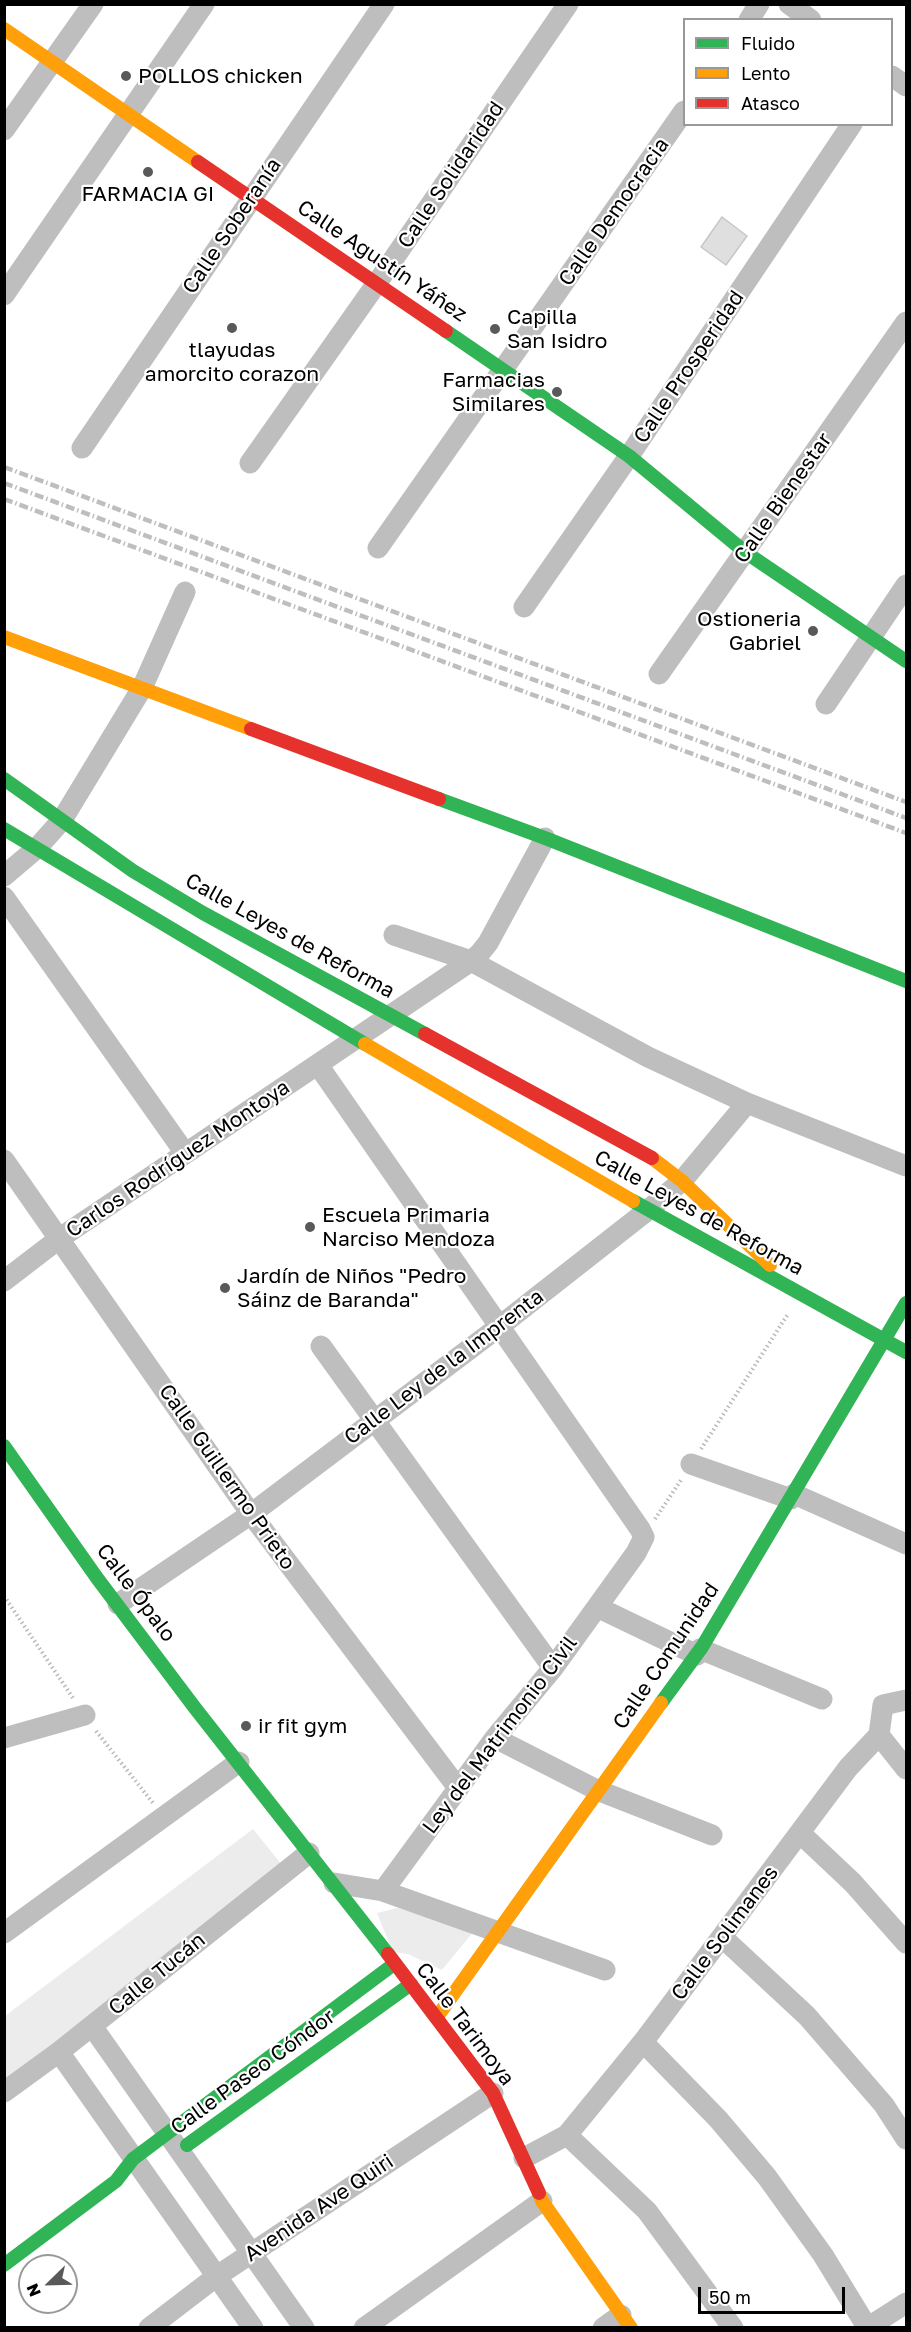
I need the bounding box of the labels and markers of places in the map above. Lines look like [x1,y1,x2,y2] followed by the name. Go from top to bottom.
[138,63,303,89] place label: POLLOS chicken
[119,69,133,83] marker: POLLOS chicken
[141,165,155,179] marker: FARMACIA GI
[82,181,214,207] place label: FARMACIA GI
[507,304,607,354] place label: Capilla San Isidro
[225,321,239,335] marker: tlayudas amorcito corazon
[488,322,502,336] marker: Capilla San Isidro
[145,337,319,387] place label: tlayudas amorcito corazon
[442,367,545,417] place label: Farmacias Similares
[550,385,564,399] marker: Farmacias Similares
[697,606,801,656] place label: Ostioneria Gabriel
[806,624,820,638] marker: Ostioneria Gabriel
[322,1202,495,1252] place label: Escuela Primaria Narciso Mendoza
[303,1220,317,1234] marker: Escuela Primaria Narciso Mendoza
[237,1263,466,1313] place label: Jardín de Niños "Pedro Sáinz de Baranda"
[218,1281,232,1295] marker: Jardín de Niños "Pedro Sáinz de Baranda"
[258,1713,347,1739] place label: ir fit gym
[239,1719,253,1733] marker: ir fit gym

